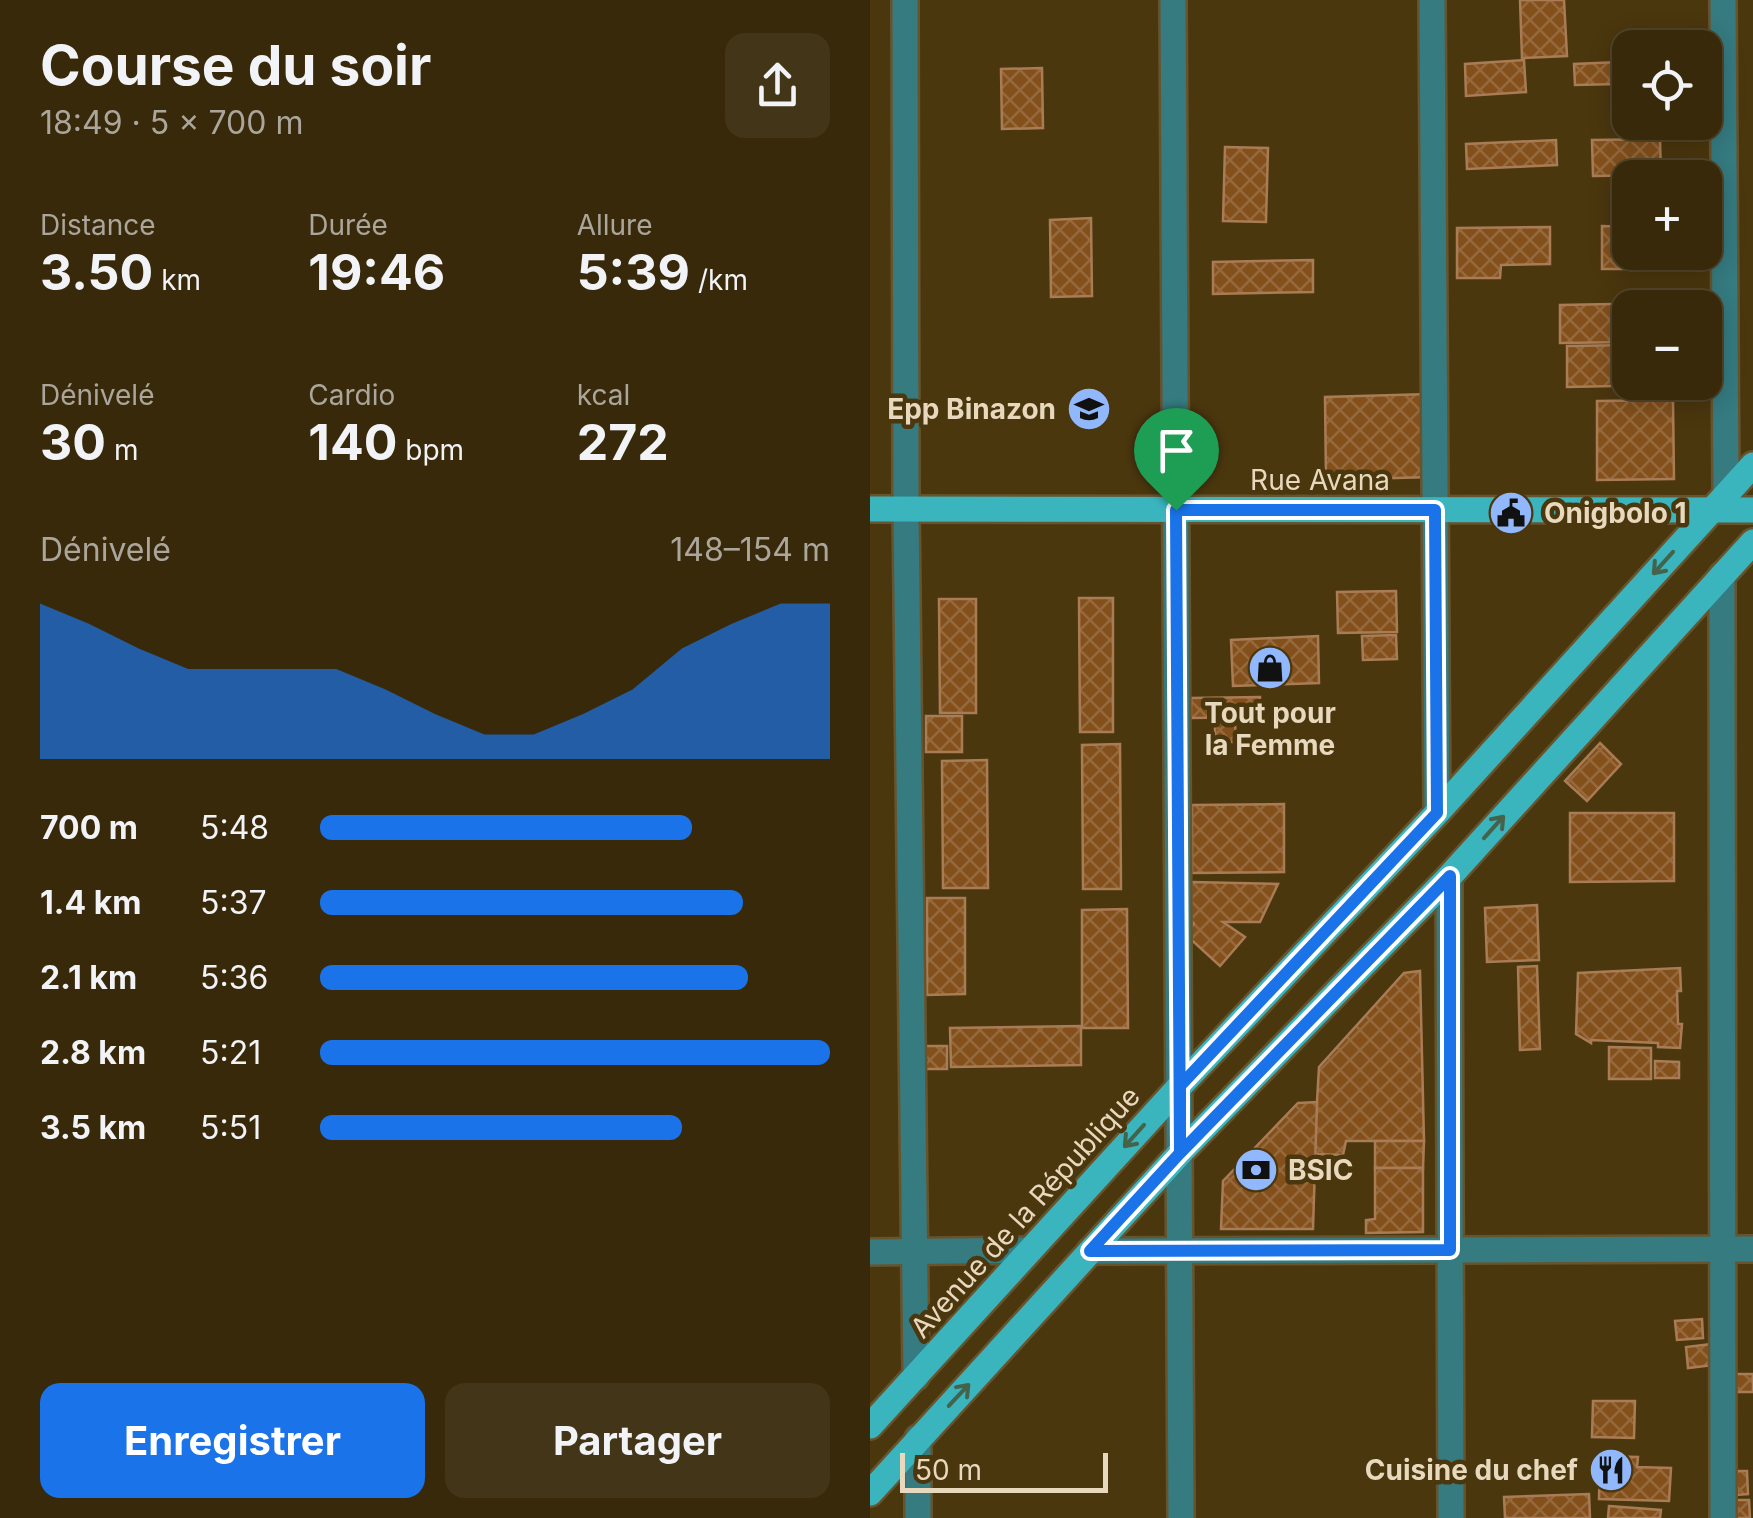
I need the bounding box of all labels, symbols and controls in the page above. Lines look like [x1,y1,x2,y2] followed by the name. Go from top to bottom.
[1612,30,1722,400] map controls
[1612,30,1722,140] button: locate
[40,32,431,98] text: Course du soir
[725,33,830,138] button: share
[40,103,303,142] text: 18:49 · 5 × 700 m
[1612,160,1722,270] button: +
[40,208,156,242] text: Distance
[308,208,388,242] text: Durée
[577,208,653,242] text: Allure
[40,242,153,302] text: 3.50
[308,242,445,302] text: 19:46
[577,242,690,302] text: 5:39
[153,263,201,297] text: km
[690,263,748,297] text: /km
[1612,290,1722,400] button: −
[40,378,154,412] text: Dénivelé
[308,378,395,412] text: Cardio
[577,378,630,412] text: kcal
[1066,386,1112,432] school or university icon: Epp Binazon
[887,392,1056,426] place label: Epp Binazon
[1134,408,1219,511] pin
[40,412,106,472] text: 30
[308,412,397,472] text: 140
[577,412,669,472] text: 272
[1149,423,1204,478] icon: arrive
[106,433,138,467] text: m
[397,433,464,467] text: bpm
[1250,463,1390,497] street label: Rue Avana
[1488,490,1534,536] public building icon: Onigbolo 1
[1544,496,1687,530] place label: Onigbolo 1
[40,530,171,569] text: Dénivelé
[670,530,830,569] text: 148–154 m
[1652,550,1675,575] one-way arrow
[1247,645,1293,691] shop icon: Tout pour la Femme
[1204,696,1336,762] place label: Tout pour la Femme
[40,808,138,847] text: 700 m
[200,808,269,847] text: 5:48
[1482,815,1505,840] one-way arrow
[40,883,141,922] text: 1.4 km
[200,883,267,922] text: 5:37
[40,958,137,997] text: 2.1 km
[200,958,268,997] text: 5:36
[40,1033,146,1072] text: 2.8 km
[200,1033,261,1072] text: 5:21
[903,1079,1147,1345] street label: Avenue de la République
[40,1108,146,1147] text: 3.5 km
[200,1108,261,1147] text: 5:51
[1123,1123,1146,1148] one-way arrow
[1233,1147,1279,1193] bank icon: BSIC
[1288,1153,1353,1187] place label: BSIC
[946,1382,970,1408] one-way arrow
[40,1383,425,1498] button: Enregistrer
[445,1383,830,1498] button: Partager
[1588,1447,1634,1493] restaurant icon: Cuisine du chef
[900,1448,1108,1492] scale bar
[915,1453,982,1487] text: 50 m
[1365,1453,1578,1487] place label: Cuisine du chef

